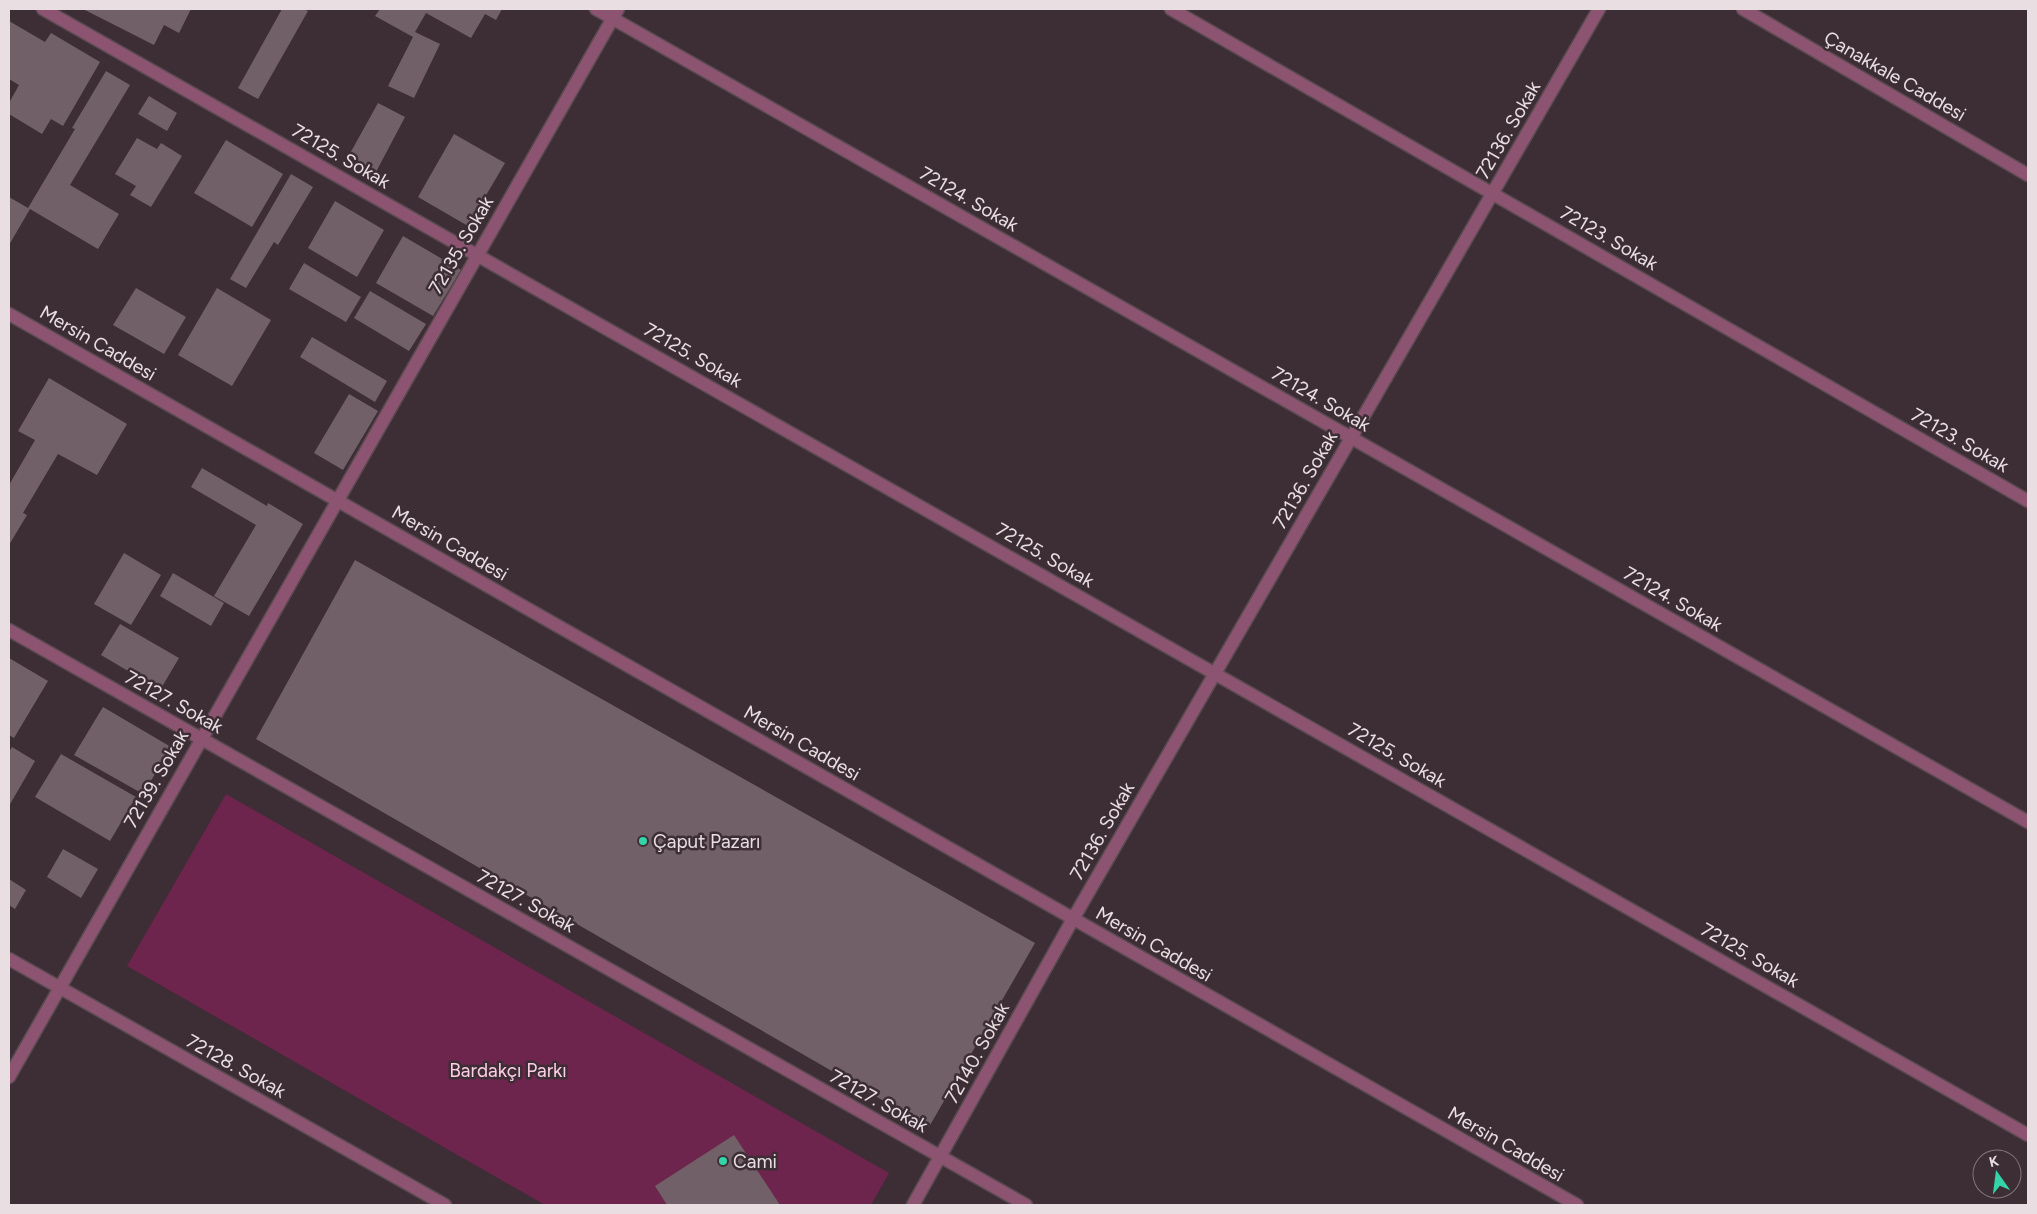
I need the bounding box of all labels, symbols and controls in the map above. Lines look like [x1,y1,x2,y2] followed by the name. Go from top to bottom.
[1820,26,1970,126] street label: Çanakkale Caddesi
[1471,76,1546,183] street label: 72136. Sokak
[288,119,395,194] street label: 72125. Sokak
[915,161,1023,237] street label: 72124. Sokak
[424,191,499,298] street label: 72135. Sokak
[1556,201,1663,276] street label: 72123. Sokak
[36,300,160,386] street label: Mersin Caddesi
[640,318,747,393] street label: 72125. Sokak
[1267,361,1375,437] street label: 72124. Sokak
[1907,403,2014,478] street label: 72123. Sokak
[1268,426,1343,533] street label: 72136. Sokak
[388,500,512,586] street label: Mersin Caddesi
[992,518,1099,593] street label: 72125. Sokak
[1619,561,1727,637] street label: 72124. Sokak
[121,666,228,739] street label: 72127. Sokak
[740,700,864,786] street label: Mersin Caddesi
[1344,718,1451,793] street label: 72125. Sokak
[119,725,194,832] street label: 72139. Sokak
[1065,777,1140,884] street label: 72136. Sokak
[653,830,760,853] place label: Çaput Pazarı
[637,835,649,847] marker: Çaput Pazarı
[473,865,580,938] street label: 72127. Sokak
[1092,901,1216,987] street label: Mersin Caddesi
[1697,918,1804,993] street label: 72125. Sokak
[940,998,1015,1108] street label: 72140. Sokak
[182,1029,290,1103] street label: 72128. Sokak
[449,1059,567,1082] park label: Bardakçı Parkı
[826,1065,933,1138] street label: 72127. Sokak
[1444,1101,1568,1187] street label: Mersin Caddesi
[1972,1149,2022,1199] north arrow
[733,1150,777,1173] place label: Cami
[1987,1152,2001,1171] text: K
[717,1155,729,1167] marker: Cami

